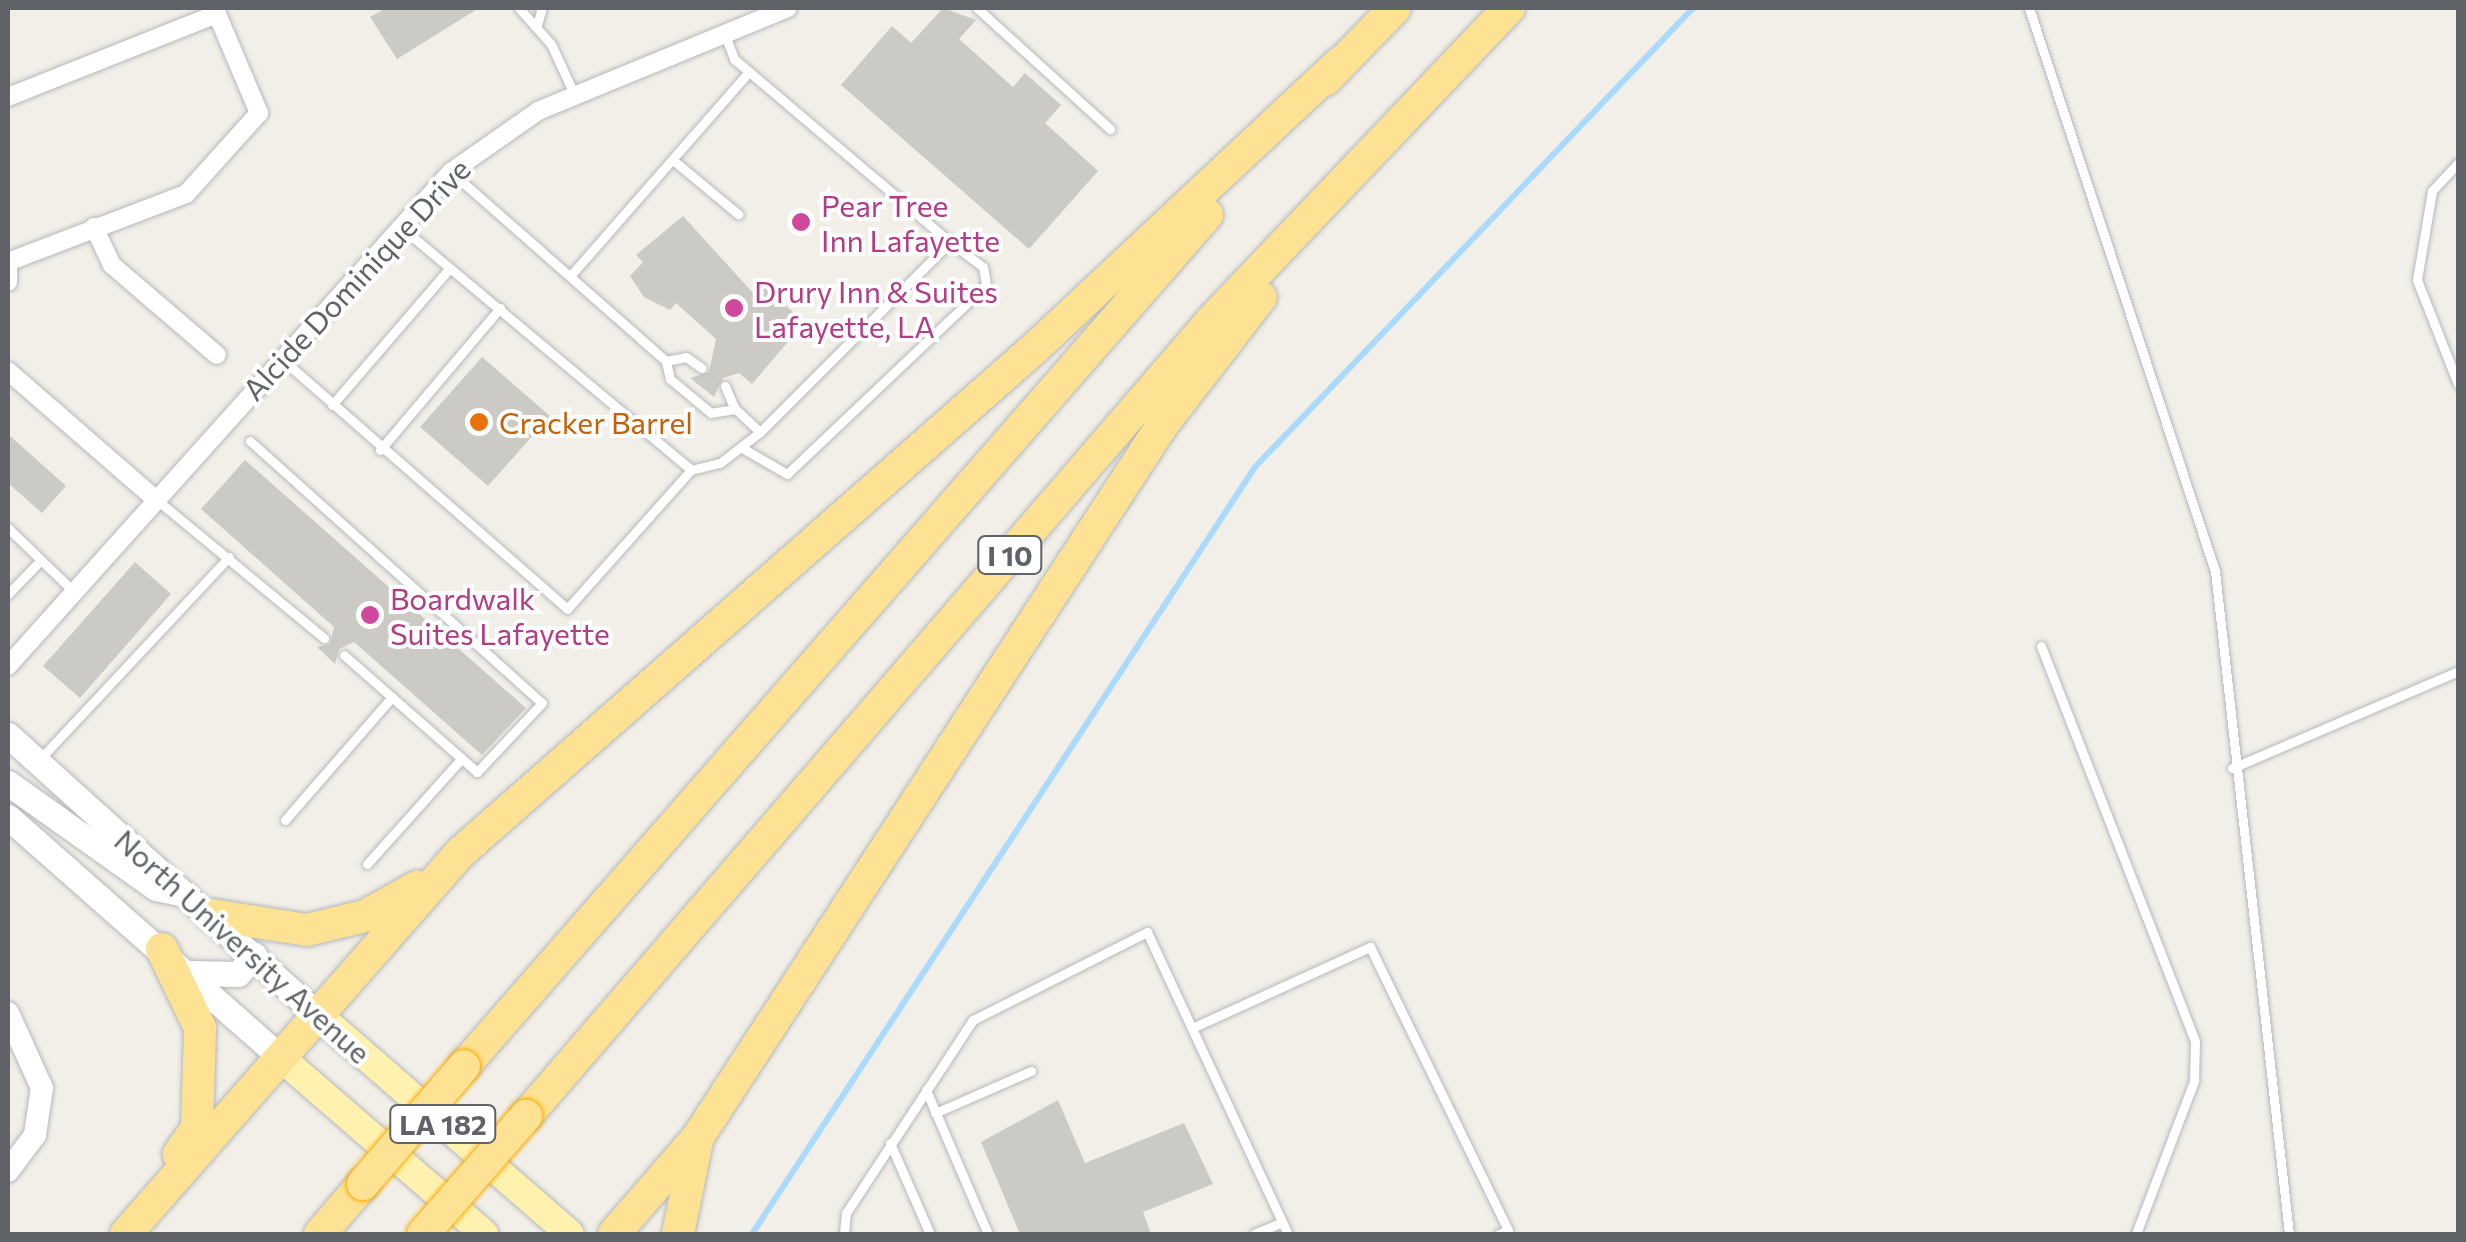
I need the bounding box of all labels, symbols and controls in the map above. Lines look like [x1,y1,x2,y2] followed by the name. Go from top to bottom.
[235,151,477,407] street label: Alcide Dominique Drive
[821,187,1000,258] place label: Pear Tree Inn Lafayette
[790,211,812,233] marker: Pear Tree Inn Lafayette
[754,273,998,344] place label: Drury Inn & Suites Lafayette, LA
[723,297,745,319] marker: Drury Inn & Suites Lafayette, LA
[499,404,693,440] place label: Cracker Barrel
[468,411,490,433] marker: Cracker Barrel
[975,532,1045,578] road number: I 10
[390,580,610,650] place label: Boardwalk Suites Lafayette
[359,604,381,626] marker: Boardwalk Suites Lafayette
[108,822,378,1070] street label: North University Avenue
[388,1101,498,1147] road number: LA 182

